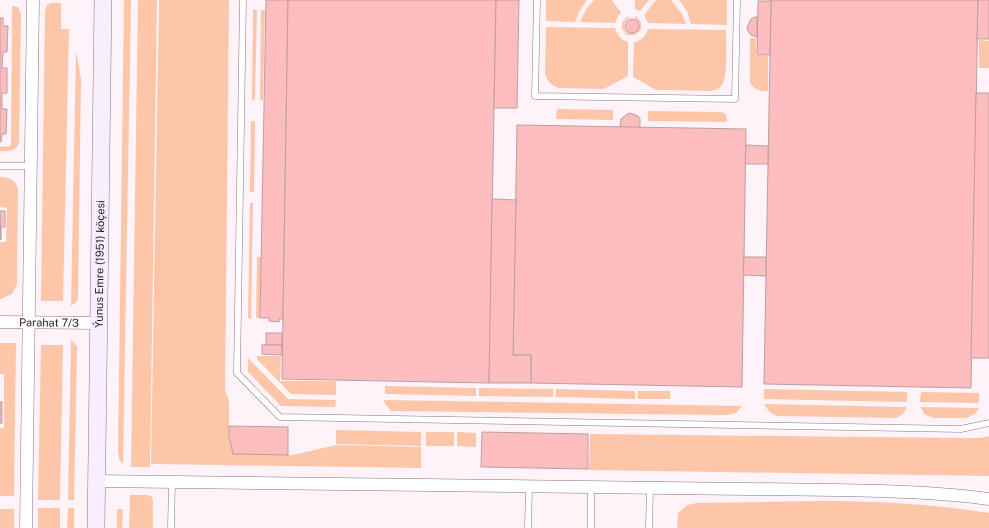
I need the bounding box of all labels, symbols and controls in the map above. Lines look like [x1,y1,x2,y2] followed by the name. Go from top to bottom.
[92,200,107,328] street label: Ýunus Emre (1951) köçesi
[19,316,79,329] street label: Parahat 7/3

